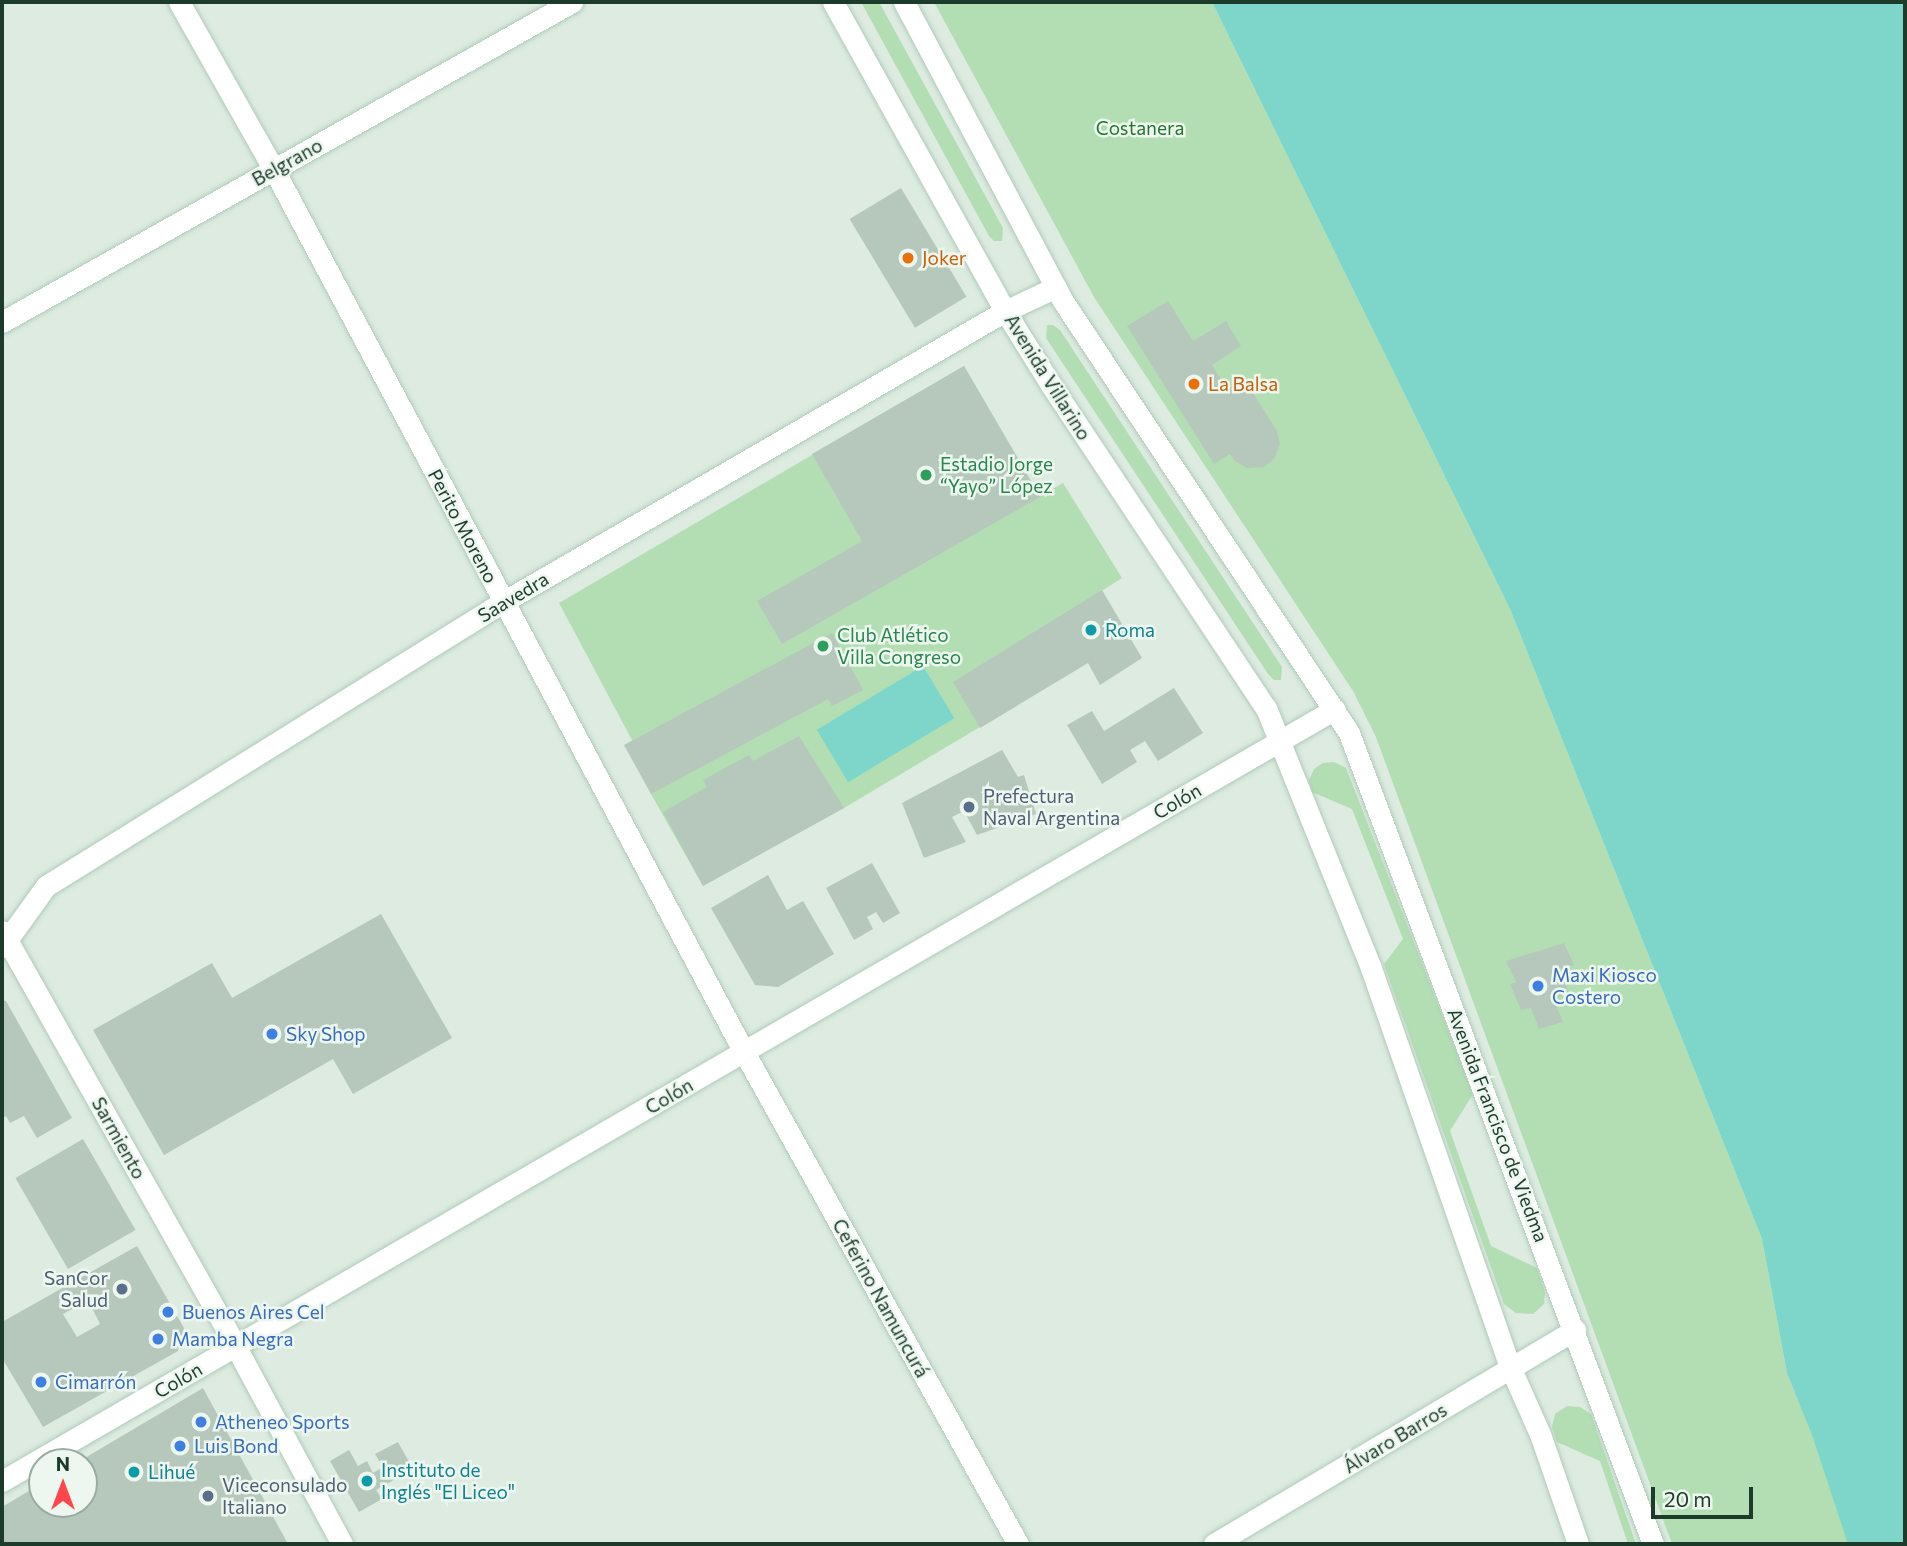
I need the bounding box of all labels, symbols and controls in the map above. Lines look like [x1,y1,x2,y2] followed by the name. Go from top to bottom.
[1096,117,1184,139] park label: Costanera
[248,133,326,191] street label: Belgrano
[922,247,966,269] place label: Joker
[900,250,916,266] marker: Joker
[1000,310,1096,444] street label: Avenida Villarino
[1208,373,1278,395] place label: La Balsa
[1186,376,1202,392] marker: La Balsa
[940,453,1053,497] place label: Estadio Jorge “Yayo” López
[423,465,503,587] street label: Perito Moreno
[918,467,934,483] marker: Estadio Jorge “Yayo” López
[473,567,553,627] street label: Saavedra
[1105,619,1155,641] place label: Roma
[1083,622,1099,638] marker: Roma
[837,624,961,668] place label: Club Atlético Villa Congreso
[815,638,831,654] marker: Club Atlético Villa Congreso
[1149,778,1205,824] street label: Colón
[983,785,1120,829] place label: Prefectura Naval Argentina
[961,799,977,815] marker: Prefectura Naval Argentina
[1552,964,1657,1008] place label: Maxi Kiosco Costero
[1530,978,1546,994] marker: Maxi Kiosco Costero
[1443,1005,1553,1245] street label: Avenida Francisco de Viedma
[286,1023,366,1045] place label: Sky Shop
[264,1026,280,1042] marker: Sky Shop
[641,1073,697,1119] street label: Colón
[87,1093,151,1183] street label: Sarmiento
[828,1215,934,1381] street label: Ceferino Namuncurá
[44,1267,108,1311] place label: SanCor Salud
[114,1281,130,1297] marker: SanCor Salud
[182,1301,325,1323] place label: Buenos Aires Cel
[160,1304,176,1320] marker: Buenos Aires Cel
[172,1328,293,1350] place label: Mamba Negra
[150,1331,166,1347] marker: Mamba Negra
[150,1357,206,1403] street label: Colón
[55,1371,137,1393] place label: Cimarrón
[33,1374,49,1390] marker: Cimarrón
[1339,1398,1451,1478] street label: Álvaro Barros
[215,1411,350,1433] place label: Atheneo Sports
[193,1414,209,1430] marker: Atheneo Sports
[194,1435,278,1457] place label: Luis Bond
[172,1438,188,1454] marker: Luis Bond
[28,1448,98,1518] north arrow
[56,1452,70,1475] text: N
[381,1459,515,1503] place label: Instituto de Inglés "El Liceo"
[148,1461,195,1483] place label: Lihué
[126,1464,142,1480] marker: Lihué
[1655,1472,1756,1516] scale bar
[359,1473,375,1489] marker: Instituto de Inglés "El Liceo"
[222,1474,347,1518] place label: Viceconsulado Italiano
[1664,1486,1712,1511] text: 20 m
[200,1488,216,1504] marker: Viceconsulado Italiano

